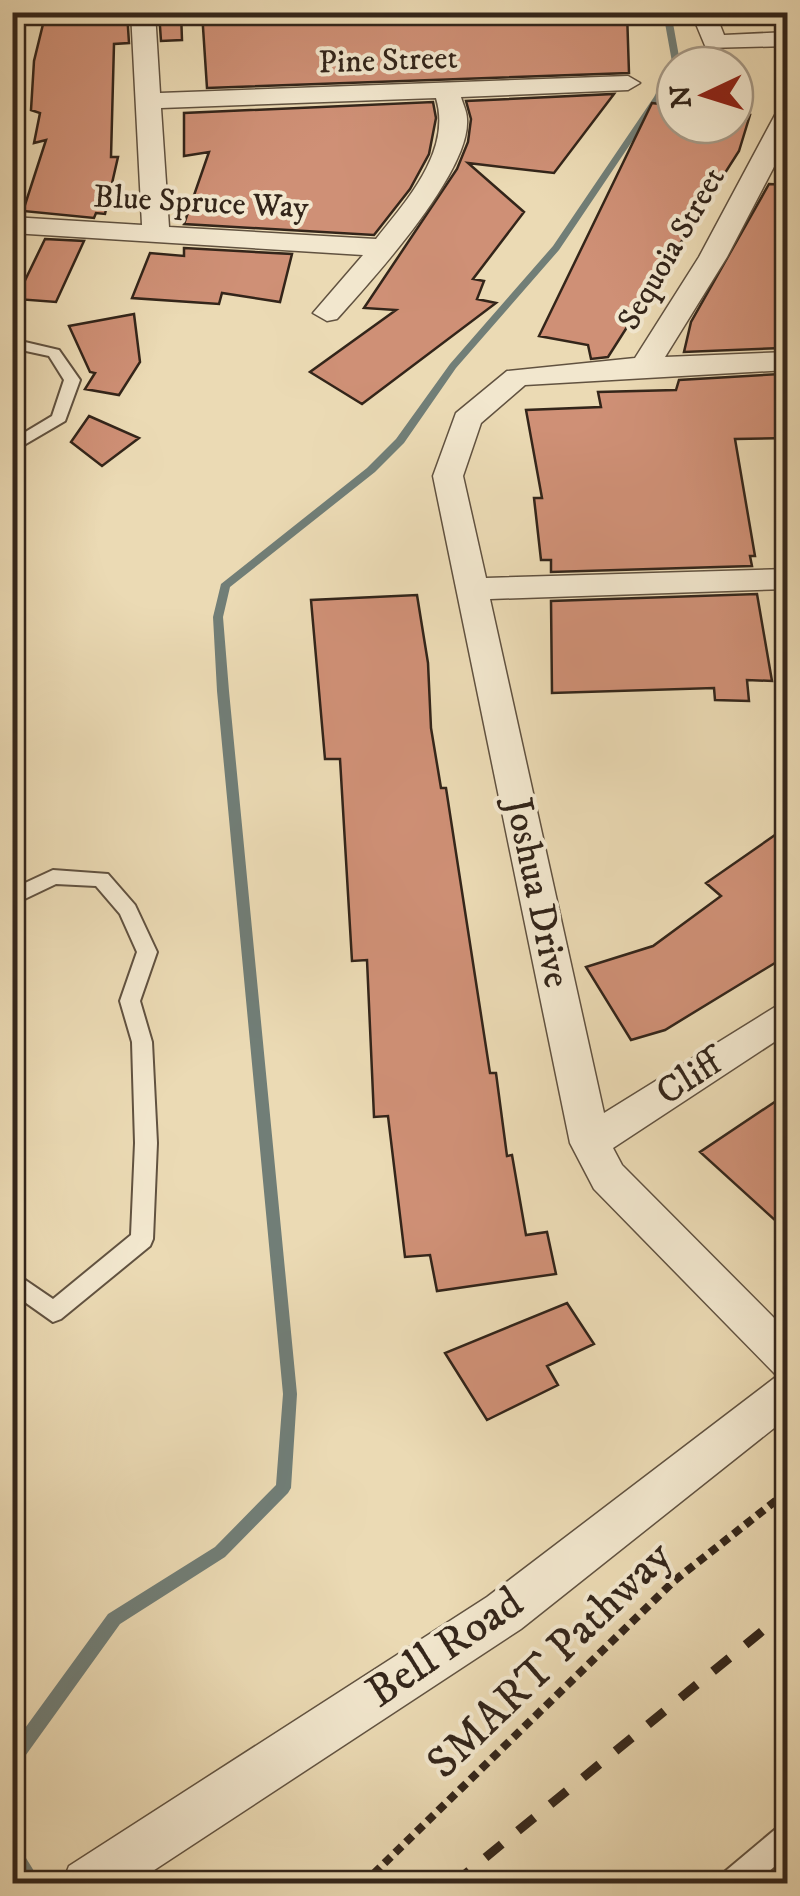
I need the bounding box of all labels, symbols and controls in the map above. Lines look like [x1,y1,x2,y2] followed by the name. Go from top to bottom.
[318,39,458,83] street label: Pine Street
[655,45,755,145] north arrow
[663,84,700,109] text: N
[609,161,735,337] street label: Sequoia Street
[93,177,310,229] street label: Blue Spruce Way
[493,791,580,992] street label: Joshua Drive
[648,1036,735,1117] street label: Cliff
[416,1529,685,1791] street label: SMART Pathway
[356,1575,534,1721] street label: Bell Road

